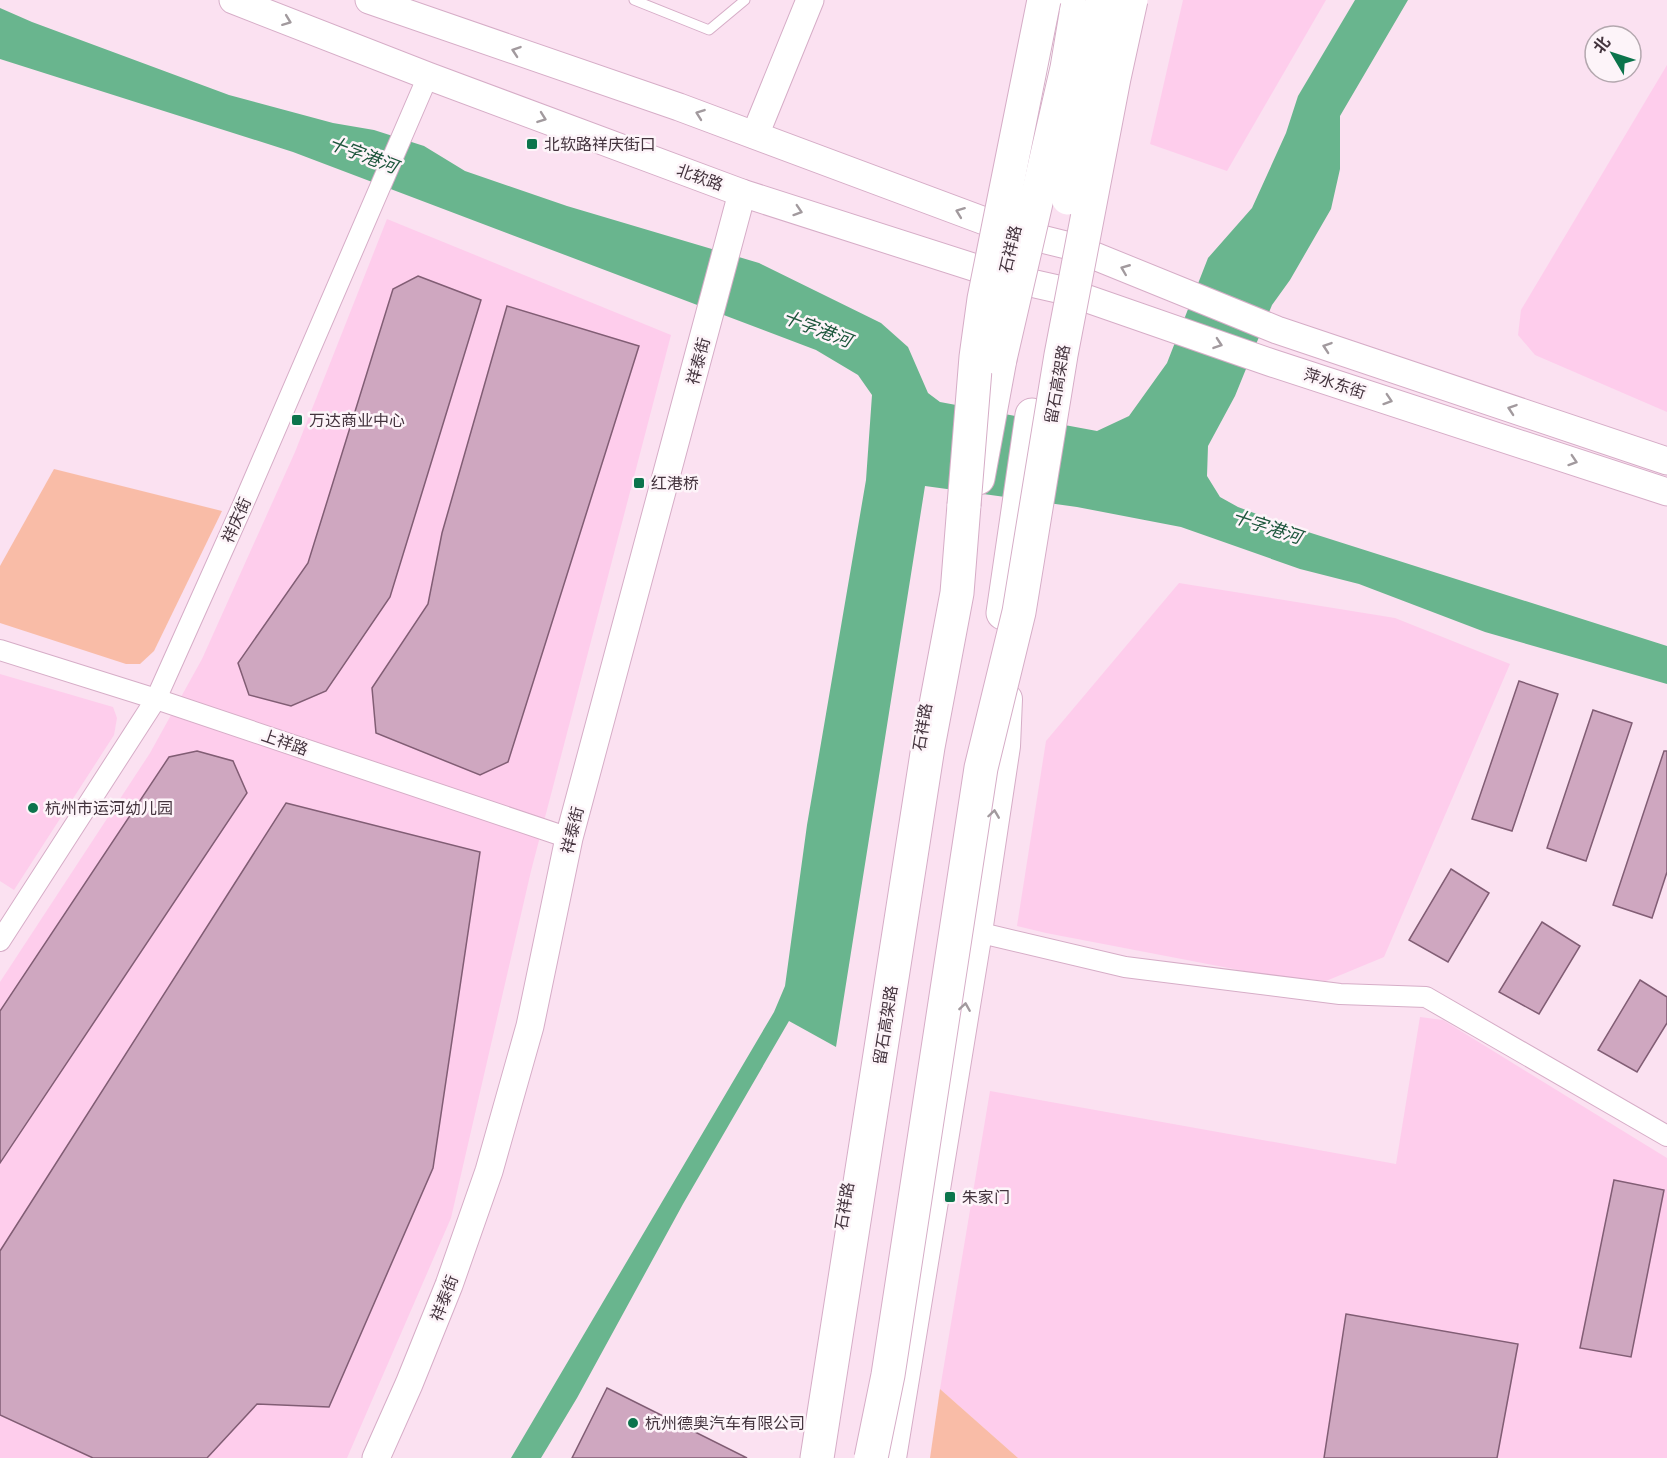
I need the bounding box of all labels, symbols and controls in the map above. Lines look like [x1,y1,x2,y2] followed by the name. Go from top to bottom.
[281,14,292,26] one-way arrow
[1583,24,1643,84] north arrow
[1586,30,1615,58] text: 北
[511,45,522,58] one-way arrow
[695,109,706,122] one-way arrow
[536,111,546,124] one-way arrow
[325,128,405,179] water label: 十字港河
[544,131,656,155] place label: 北软路祥庆街口
[525,137,539,151] marker: 北软路祥庆街口
[674,157,727,196] street label: 北软路
[792,204,803,216] one-way arrow
[955,207,966,219] one-way arrow
[992,223,1026,275] street label: 石祥路
[1120,264,1131,276] one-way arrow
[779,302,859,353] water label: 十字港河
[679,334,715,387] street label: 祥泰街
[1213,337,1223,349] one-way arrow
[1322,341,1333,354] one-way arrow
[1037,342,1075,425] street label: 留石高架路
[1301,361,1369,403] street label: 萍水东街
[1382,393,1393,406] one-way arrow
[1507,403,1518,416] one-way arrow
[309,407,405,431] place label: 万达商业中心
[290,413,304,427] marker: 万达商业中心
[1567,454,1578,466] one-way arrow
[651,470,699,494] place label: 红港桥
[632,476,646,490] marker: 红港桥
[214,493,256,546] street label: 祥庆街
[1229,502,1309,550] water label: 十字港河
[905,701,937,752] street label: 石祥路
[259,722,312,760] street label: 上祥路
[45,795,173,819] place label: 杭州市运河幼儿园
[26,801,40,815] marker: 杭州市运河幼儿园
[554,804,588,856] street label: 祥泰街
[988,809,1000,818] one-way arrow
[866,983,902,1066] street label: 留石高架路
[958,1002,970,1011] one-way arrow
[827,1180,859,1231] street label: 石祥路
[962,1184,1010,1208] place label: 朱家门
[943,1190,957,1204] marker: 朱家门
[423,1271,463,1324] street label: 祥泰街
[645,1410,805,1434] place label: 杭州德奥汽车有限公司
[626,1416,640,1430] marker: 杭州德奥汽车有限公司

